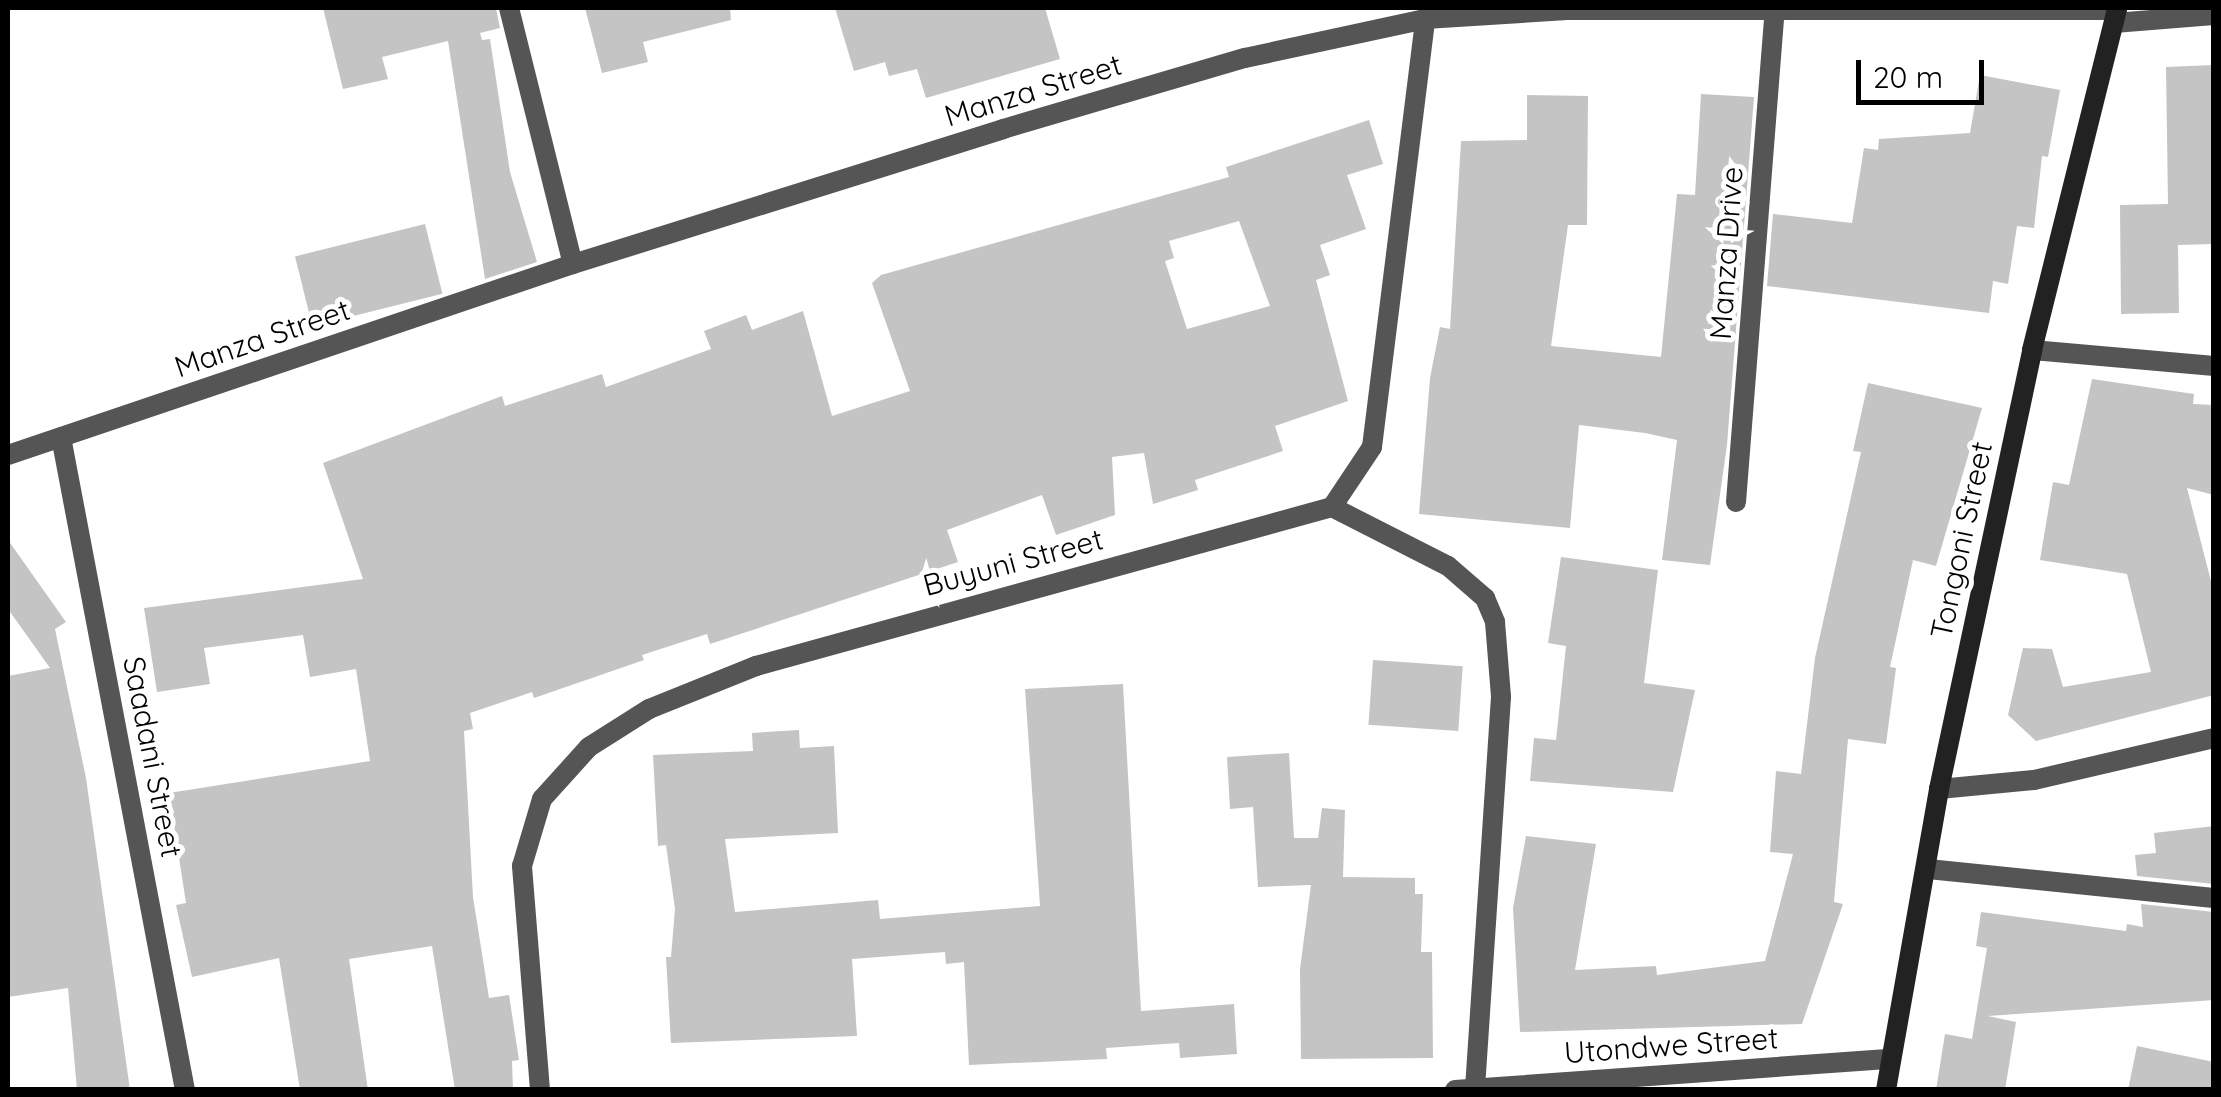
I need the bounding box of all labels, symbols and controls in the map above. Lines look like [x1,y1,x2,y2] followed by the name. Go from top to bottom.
[1861,40,1988,102] scale bar
[940,46,1126,134] street label: Manza Street
[1873,58,1943,96] text: 20 m
[1702,165,1750,341] street label: Manza Drive
[170,291,354,385] street label: Manza Street
[1923,438,1999,642] street label: Tongoni Street
[919,521,1107,603] street label: Buyuni Street
[116,654,190,860] street label: Saadani Street
[1563,1020,1779,1070] street label: Utondwe Street

